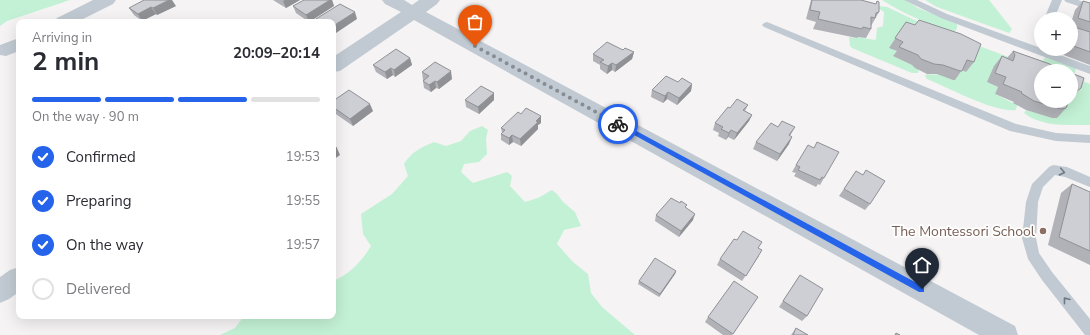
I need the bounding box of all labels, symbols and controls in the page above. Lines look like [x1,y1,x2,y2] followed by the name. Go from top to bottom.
[458,5,492,46] pin
[464,11,486,33] icon: bag
[1034,12,1078,108] map controls
[1034,12,1078,56] button: +
[32,29,92,47] text: Arriving in
[233,43,320,63] text: 20:09–20:14
[32,44,99,79] text: 2 min
[1034,64,1078,108] button: −
[598,104,638,144] courier
[32,108,139,126] text: On the way · 90 m
[607,113,629,135] icon: bike
[32,146,54,168] icon: check
[66,147,136,167] text: Confirmed
[286,148,320,166] text: 19:53
[1059,167,1066,175] one-way arrow
[32,190,54,212] icon: check
[66,191,131,211] text: Preparing
[286,192,320,210] text: 19:55
[892,222,1036,241] place label: The Montessori School
[1038,226,1048,236] marker: The Montessori School
[32,234,54,256] icon: check
[66,235,144,255] text: On the way
[286,236,320,254] text: 19:57
[905,248,939,289] pin
[911,254,933,276] icon: home
[66,279,131,299] text: Delivered
[1063,297,1070,304] one-way arrow

